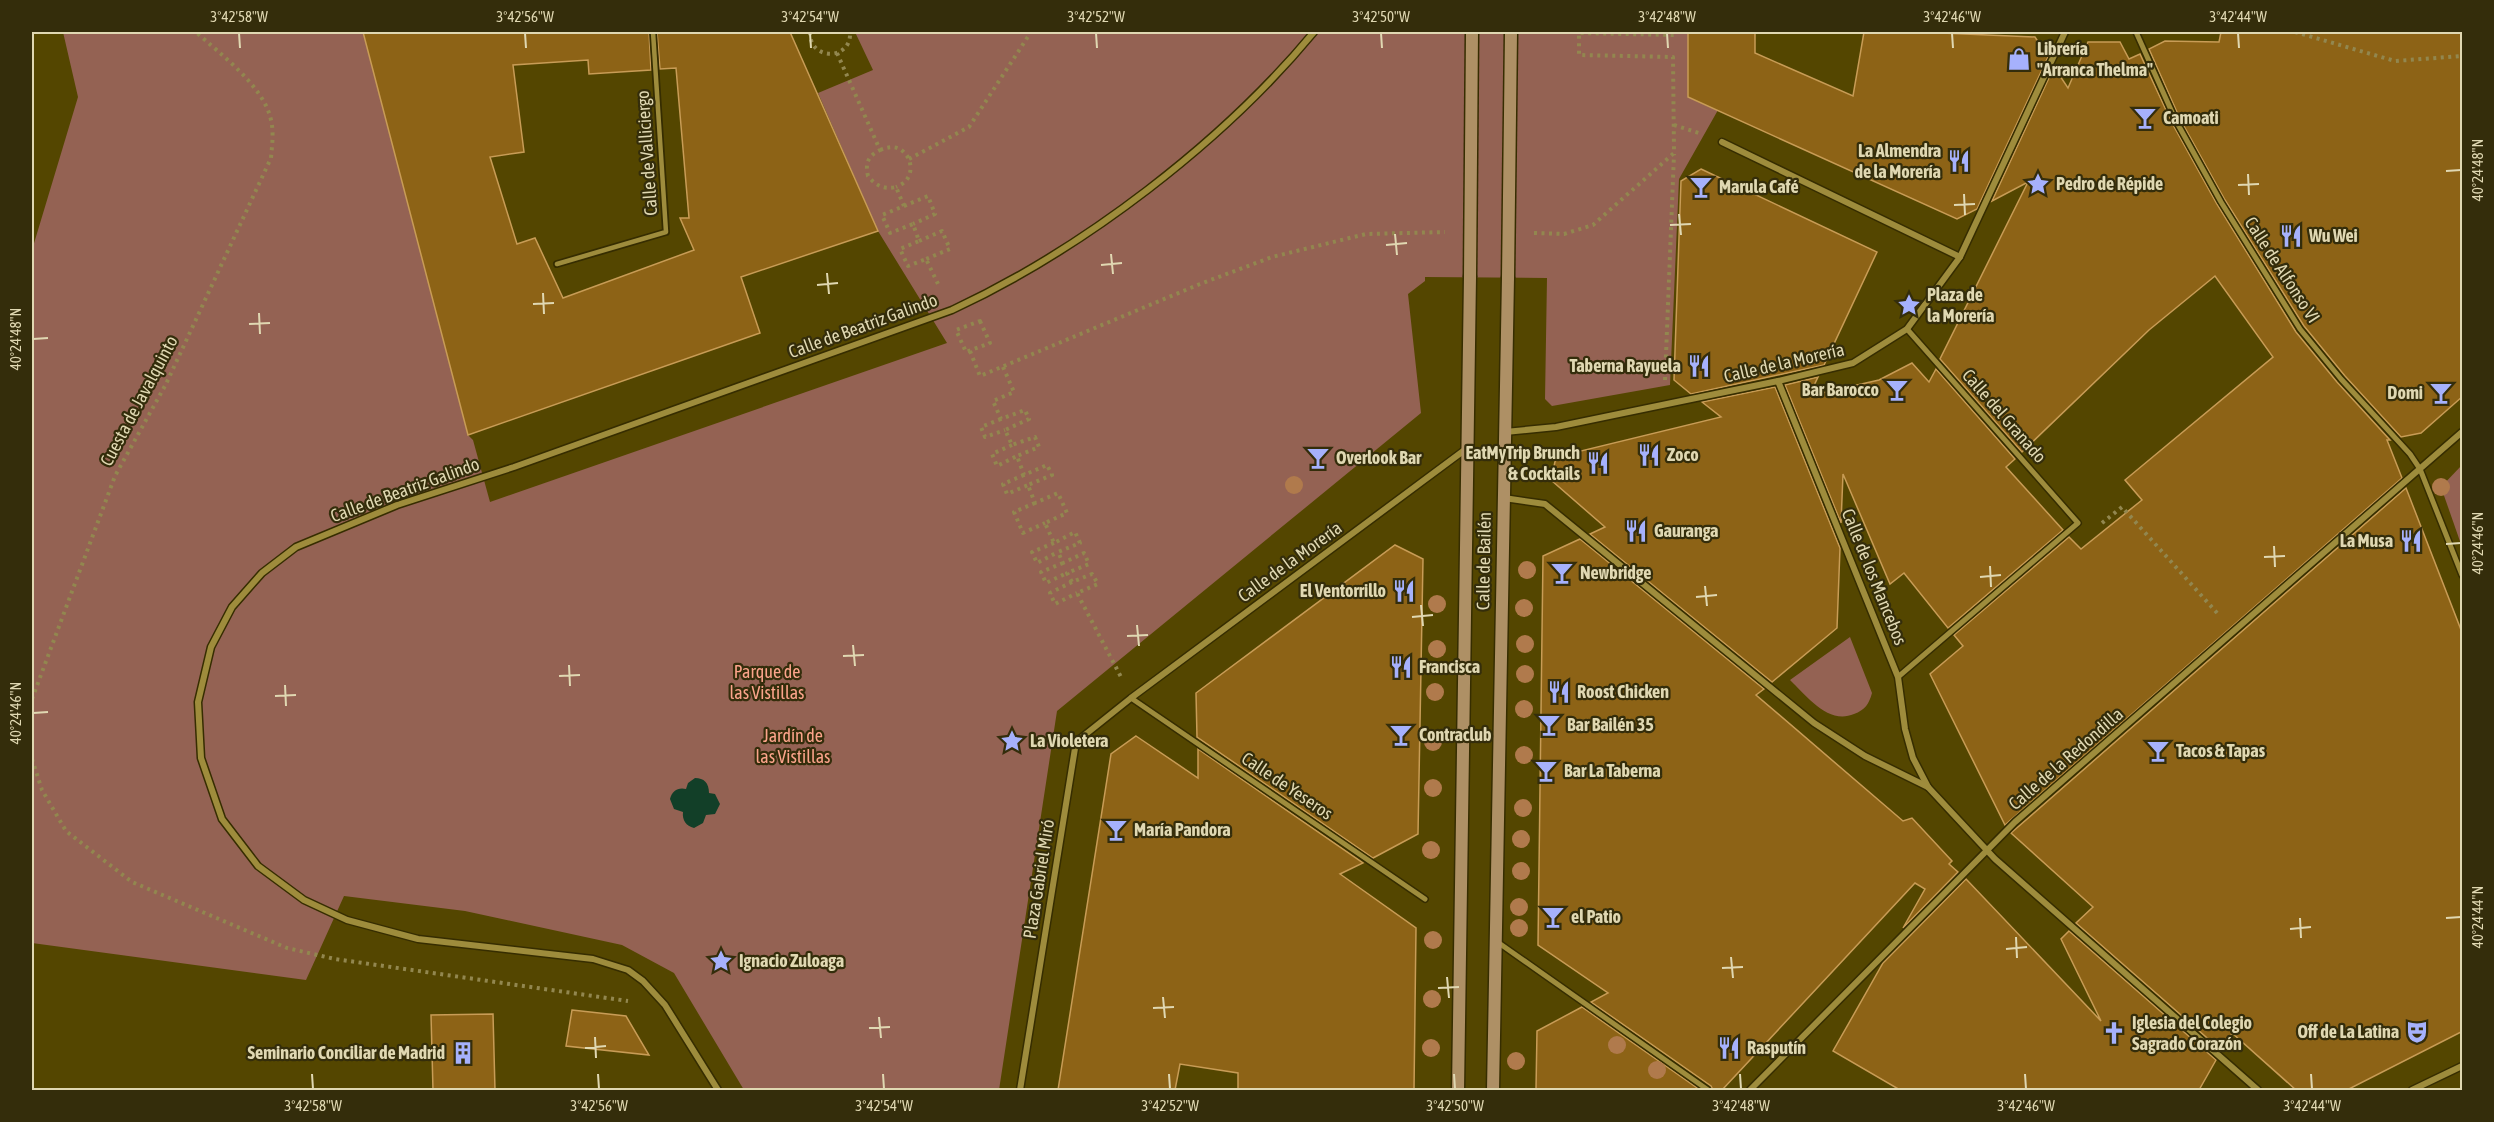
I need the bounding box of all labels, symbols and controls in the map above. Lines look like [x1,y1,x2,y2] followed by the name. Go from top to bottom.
[210,8,268,25] text: 3°42'58"W
[496,8,554,25] text: 3°42'56"W
[781,8,839,25] text: 3°42'54"W
[1067,8,1125,25] text: 3°42'52"W
[1352,8,1410,25] text: 3°42'50"W
[1638,8,1696,25] text: 3°42'48"W
[1923,8,1981,25] text: 3°42'46"W
[2209,8,2267,25] text: 3°42'44"W
[2037,38,2153,80] place label: Librería "Arranca Thelma"
[2006,46,2032,72] shop icon: Librería "Arranca Thelma"
[632,90,661,216] street label: Calle de Valliciergo
[2132,105,2158,131] bar icon: Camoati
[2163,107,2219,128] place label: Camoati
[2469,139,2486,201] text: 40°24'48"N
[1854,140,1941,182] place label: La Almendra de la Morería
[1946,148,1972,174] restaurant icon: La Almendra de la Morería
[2025,171,2051,197] place icon: Pedro de Répide
[2056,173,2163,194] place label: Pedro de Répide
[1688,174,1714,200] bar icon: Marula Café
[1719,176,1799,197] place label: Marula Café
[2240,213,2324,327] street label: Calle de Alfonso VI
[2278,223,2304,249] restaurant icon: Wu Wei
[2308,225,2358,246] place label: Wu Wei
[1927,284,1994,326] place label: Plaza de la Morería
[786,289,940,362] street label: Calle de Beatriz Galindo
[1896,292,1922,318] place icon: Plaza de la Morería
[7,308,24,370] text: 40°24'48"N
[95,332,182,469] street label: Cuesta de Javalquinto
[1722,338,1846,387] street label: Calle de la Morería
[1686,353,1712,379] restaurant icon: Taberna Rayuela
[1570,355,1681,376] place label: Taberna Rayuela
[1958,364,2051,467] street label: Calle del Granado
[1884,377,1910,403] bar icon: Bar Barocco
[1802,379,1879,400] place label: Bar Barocco
[2428,380,2454,406] bar icon: Domi
[2387,382,2423,403] place label: Domi
[1465,442,1581,484] place label: EatMyTrip Brunch & Cocktails
[1636,442,1662,468] restaurant icon: Zoco
[1667,444,1699,465] place label: Zoco
[1305,445,1331,471] bar icon: Overlook Bar
[1336,447,1422,468] place label: Overlook Bar
[1585,450,1611,476] restaurant icon: EatMyTrip Brunch & Cocktails
[328,453,482,526] street label: Calle de Beatriz Galindo
[1838,506,1911,648] street label: Calle de los Mancebos
[1472,512,1495,610] street label: Calle de Bailén
[2469,512,2486,574] text: 40°24'46"N
[1234,517,1346,606] street label: Calle de la Morería
[1623,518,1649,544] restaurant icon: Gauranga
[1654,520,1718,541] place label: Gauranga
[2398,528,2424,554] restaurant icon: La Musa
[2340,530,2393,551] place label: La Musa
[1549,560,1575,586] bar icon: Newbridge
[1580,562,1651,583] place label: Newbridge
[1391,578,1417,604] restaurant icon: El Ventorrillo
[1300,580,1386,601] place label: El Ventorrillo
[1388,654,1414,680] restaurant icon: Francisca
[1419,656,1480,677] place label: Francisca
[730,661,804,703] park label: Parque de las Vistillas
[1546,679,1572,705] restaurant icon: Roost Chicken
[1577,681,1669,702] place label: Roost Chicken
[7,682,24,744] text: 40°24'46"N
[2004,703,2127,814] street label: Calle de la Redondilla
[1536,712,1562,738] bar icon: Bar Bailén 35
[1567,714,1654,735] place label: Bar Bailén 35
[1388,722,1414,748] bar icon: Contraclub
[1419,724,1491,745] place label: Contraclub
[756,725,830,767] park label: Jardín de las Vistillas
[999,728,1025,754] place icon: La Violetera
[1030,730,1108,751] place label: La Violetera
[2145,738,2171,764] bar icon: Tacos & Tapas
[2176,740,2266,761] place label: Tacos & Tapas
[1238,747,1337,824] street label: Calle de Yeseros
[1533,758,1559,784] bar icon: Bar La Taberna
[1564,760,1661,781] place label: Bar La Taberna
[1103,817,1129,843] bar icon: María Pandora
[1019,818,1058,940] street label: Plaza Gabriel Miró
[1134,819,1231,840] place label: María Pandora
[2469,886,2486,948] text: 40°24'44"N
[1540,904,1566,930] bar icon: el Patio
[1571,906,1621,927] place label: el Patio
[708,948,734,974] place icon: Ignacio Zuloaga
[739,950,844,971] place label: Ignacio Zuloaga
[2132,1012,2252,1054] place label: Iglesia del Colegio Sagrado Corazón
[2404,1019,2430,1045] theatre icon: Off de La Latina
[2101,1020,2127,1046] church icon: Iglesia del Colegio Sagrado Corazón
[2298,1021,2399,1042] place label: Off de La Latina
[1716,1035,1742,1061] restaurant icon: Rasputín
[1747,1037,1806,1058] place label: Rasputín
[450,1040,476,1066] building icon: Seminario Conciliar de Madrid
[247,1042,445,1063] place label: Seminario Conciliar de Madrid
[284,1097,342,1114] text: 3°42'58"W
[570,1097,628,1114] text: 3°42'56"W
[855,1097,913,1114] text: 3°42'54"W
[1141,1097,1199,1114] text: 3°42'52"W
[1426,1097,1484,1114] text: 3°42'50"W
[1712,1097,1770,1114] text: 3°42'48"W
[1997,1097,2055,1114] text: 3°42'46"W
[2283,1097,2341,1114] text: 3°42'44"W

